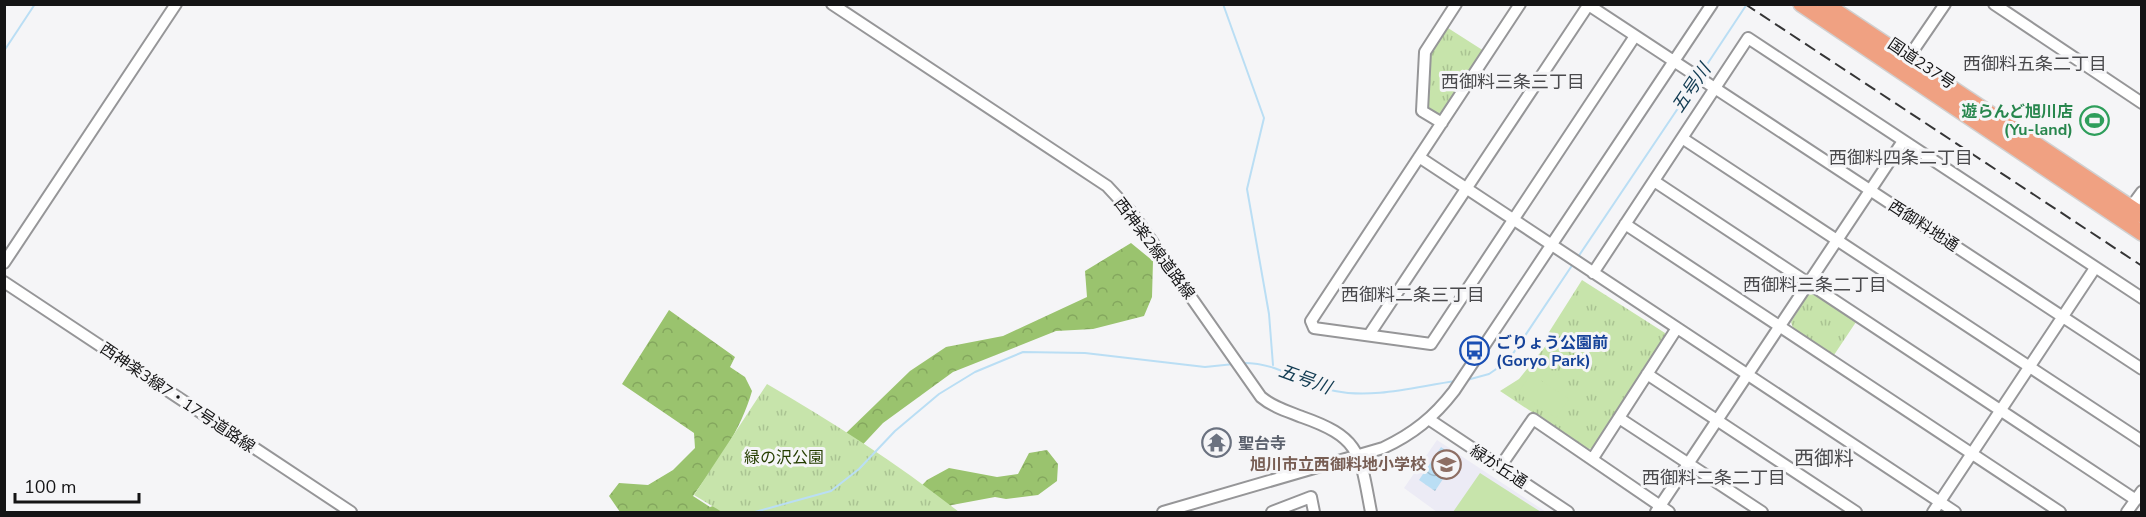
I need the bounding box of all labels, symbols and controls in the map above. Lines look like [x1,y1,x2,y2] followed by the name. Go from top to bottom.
[1883,33,1959,94] street label: 国道237号
[1963,52,2107,76] district label: 西御料五条二丁目
[1666,57,1717,117] water label: 五号川
[1441,70,1585,94] district label: 西御料三条三丁目
[1961,101,2073,141] place label: 遊らんど旭川店 (Yu-land)
[2078,104,2110,136] sports icon: 遊らんど旭川店 (Yu-land)
[1829,146,1973,170] district label: 西御料四条二丁目
[1109,193,1200,304] street label: 西神楽2線道路線
[1884,195,1963,257] street label: 西御料地通
[1743,273,1887,297] district label: 西御料三条二丁目
[1341,283,1485,307] district label: 西御料二条三丁目
[1496,332,1608,372] place label: ごりょう公園前 (Goryo Park)
[1459,335,1491,367] bus stop icon: ごりょう公園前 (Goryo Park)
[96,338,259,458] street label: 西神楽3線7・17号道路線
[1276,358,1336,400] water label: 五号川
[1201,427,1233,459] temple icon: 聖台寺
[1238,433,1286,455] place label: 聖台寺
[1466,440,1531,493] street label: 緑が丘通
[1794,445,1854,472] district label: 西御料
[744,447,824,469] park label: 緑の沢公園
[1431,448,1463,480] school or university icon: 旭川市立西御料地小学校
[1250,454,1426,476] place label: 旭川市立西御料地小学校
[15,466,140,504] scale bar
[1642,466,1786,490] district label: 西御料二条二丁目
[24,475,76,499] text: 100 m

